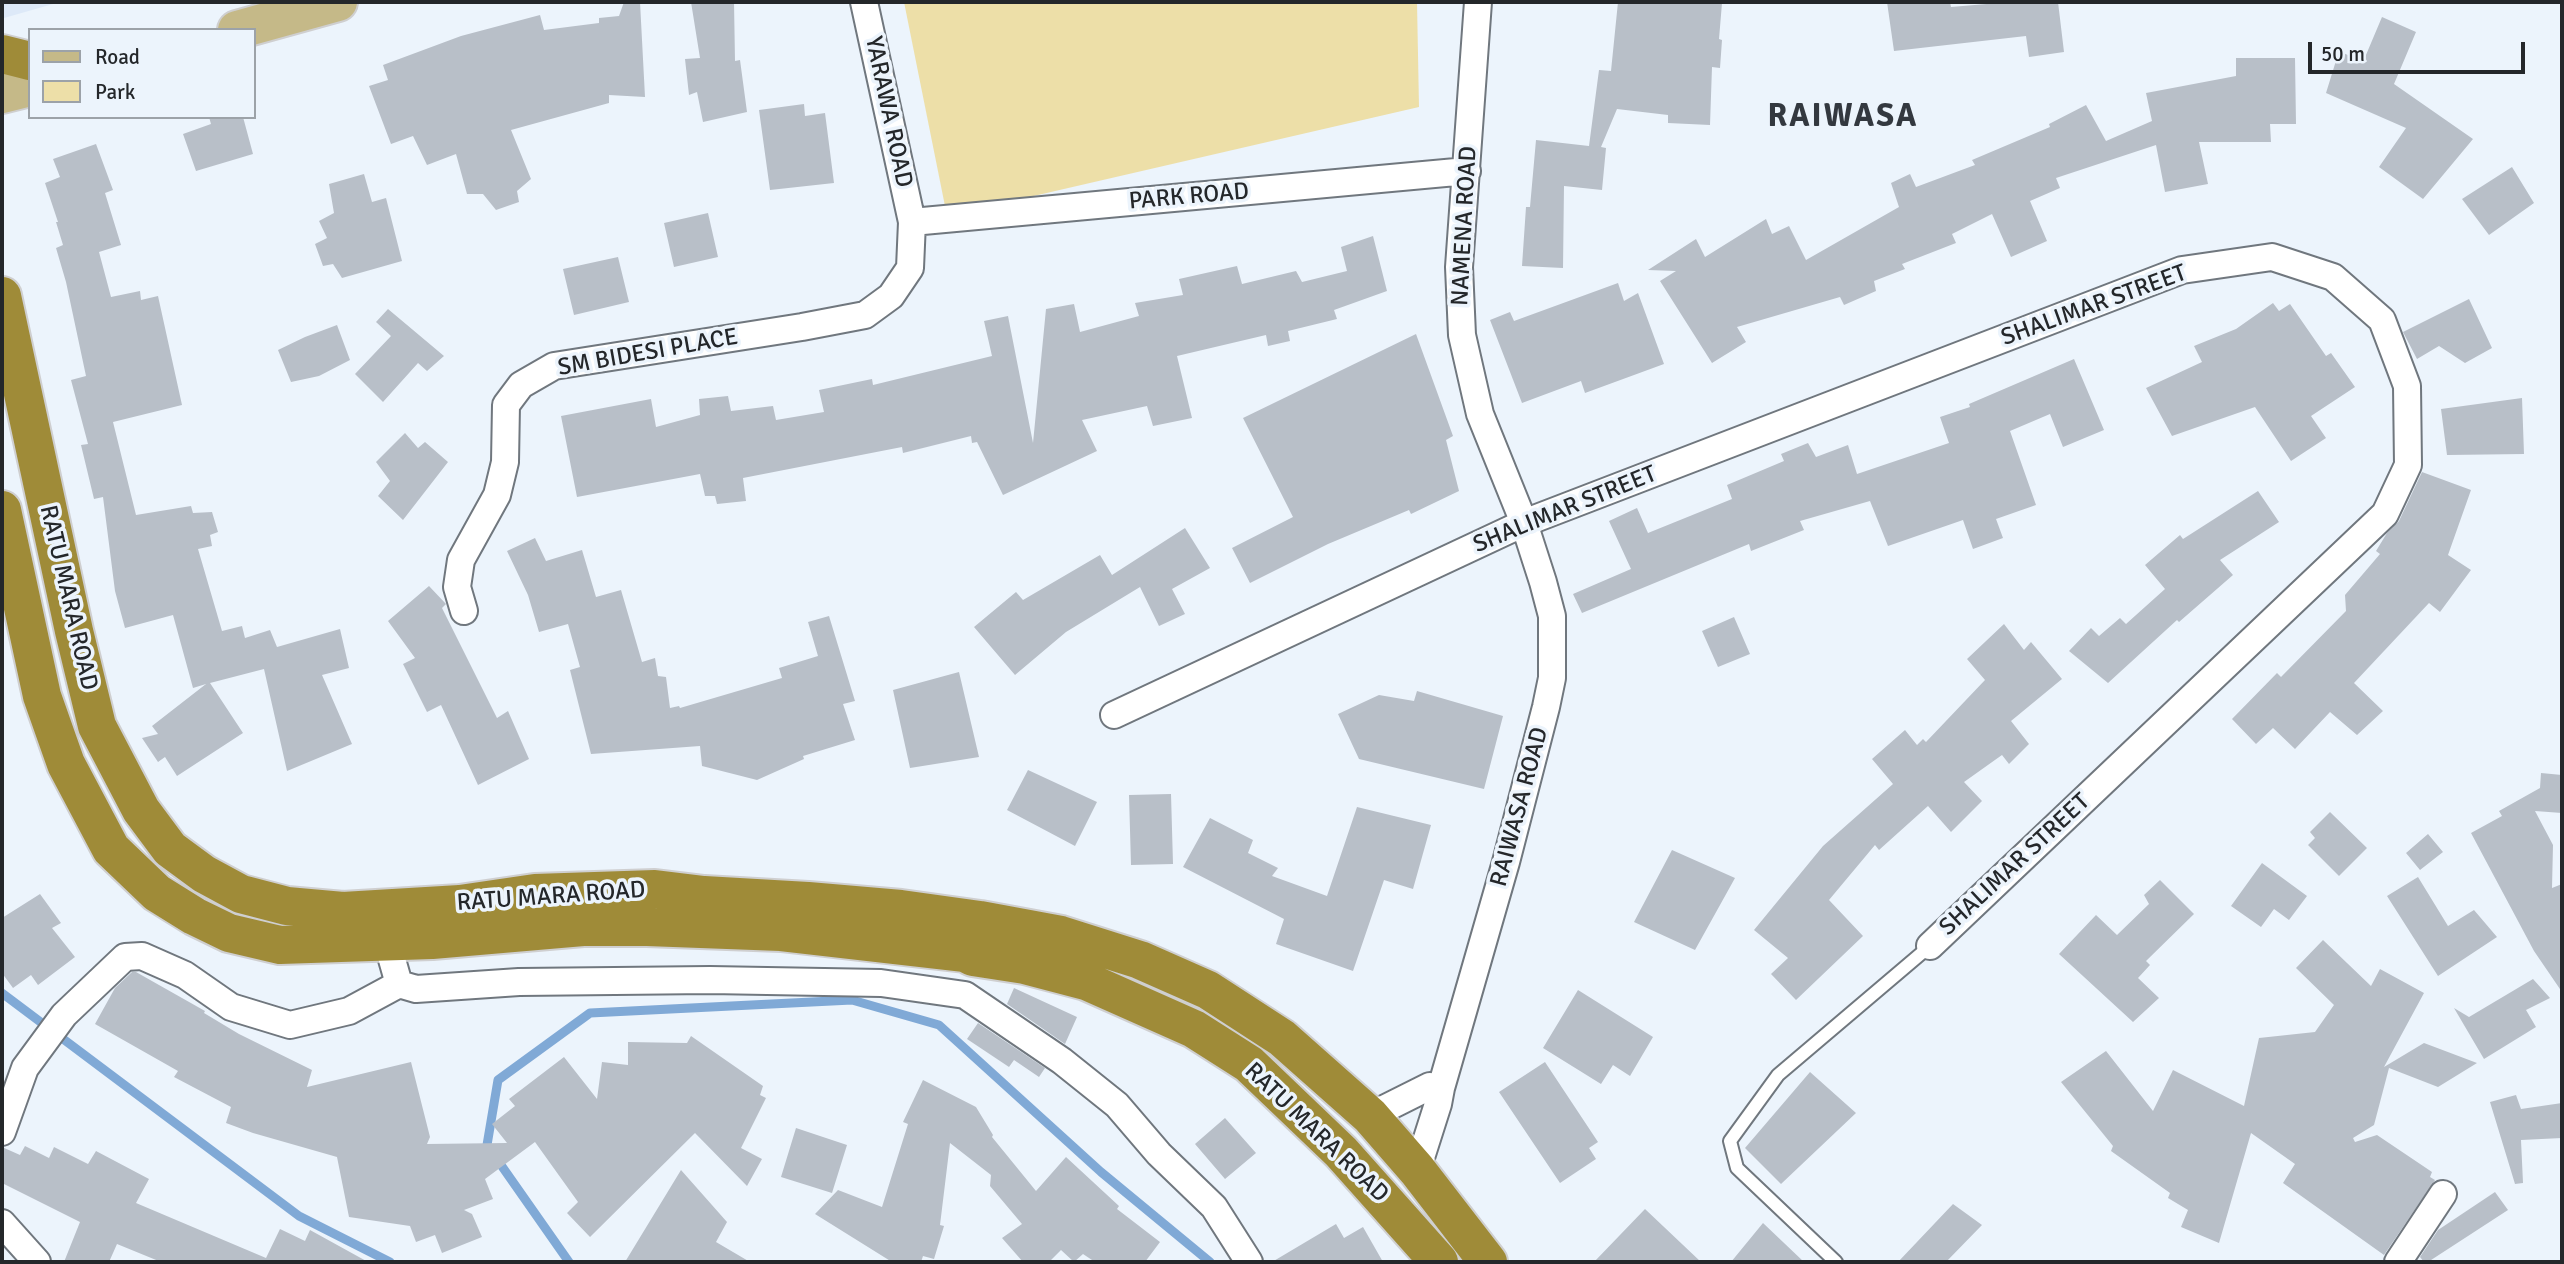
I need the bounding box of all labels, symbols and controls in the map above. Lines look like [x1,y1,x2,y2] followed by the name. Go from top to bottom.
[28,28,256,119] legend
[2312,28,2529,72] scale bar
[858,34,918,190] street label: YARAWA ROAD
[2321,41,2365,67] text: 50 m
[95,44,140,70] text: Road
[95,79,135,105] text: Park
[1768,99,1918,137] district label: RAIWASA
[1446,145,1484,307] street label: NAMENA ROAD
[1128,177,1250,217] street label: PARK ROAD
[1997,259,2191,353] street label: SHALIMAR STREET
[556,323,740,383] street label: SM BIDESI PLACE
[1469,460,1661,560] street label: SHALIMAR STREET
[33,503,103,693] street label: RATU MARA ROAD
[1485,724,1555,890] street label: RAIWASA ROAD
[1934,788,2096,942] street label: SHALIMAR STREET
[456,876,646,918] street label: RATU MARA ROAD
[1238,1057,1394,1209] street label: RATU MARA ROAD

